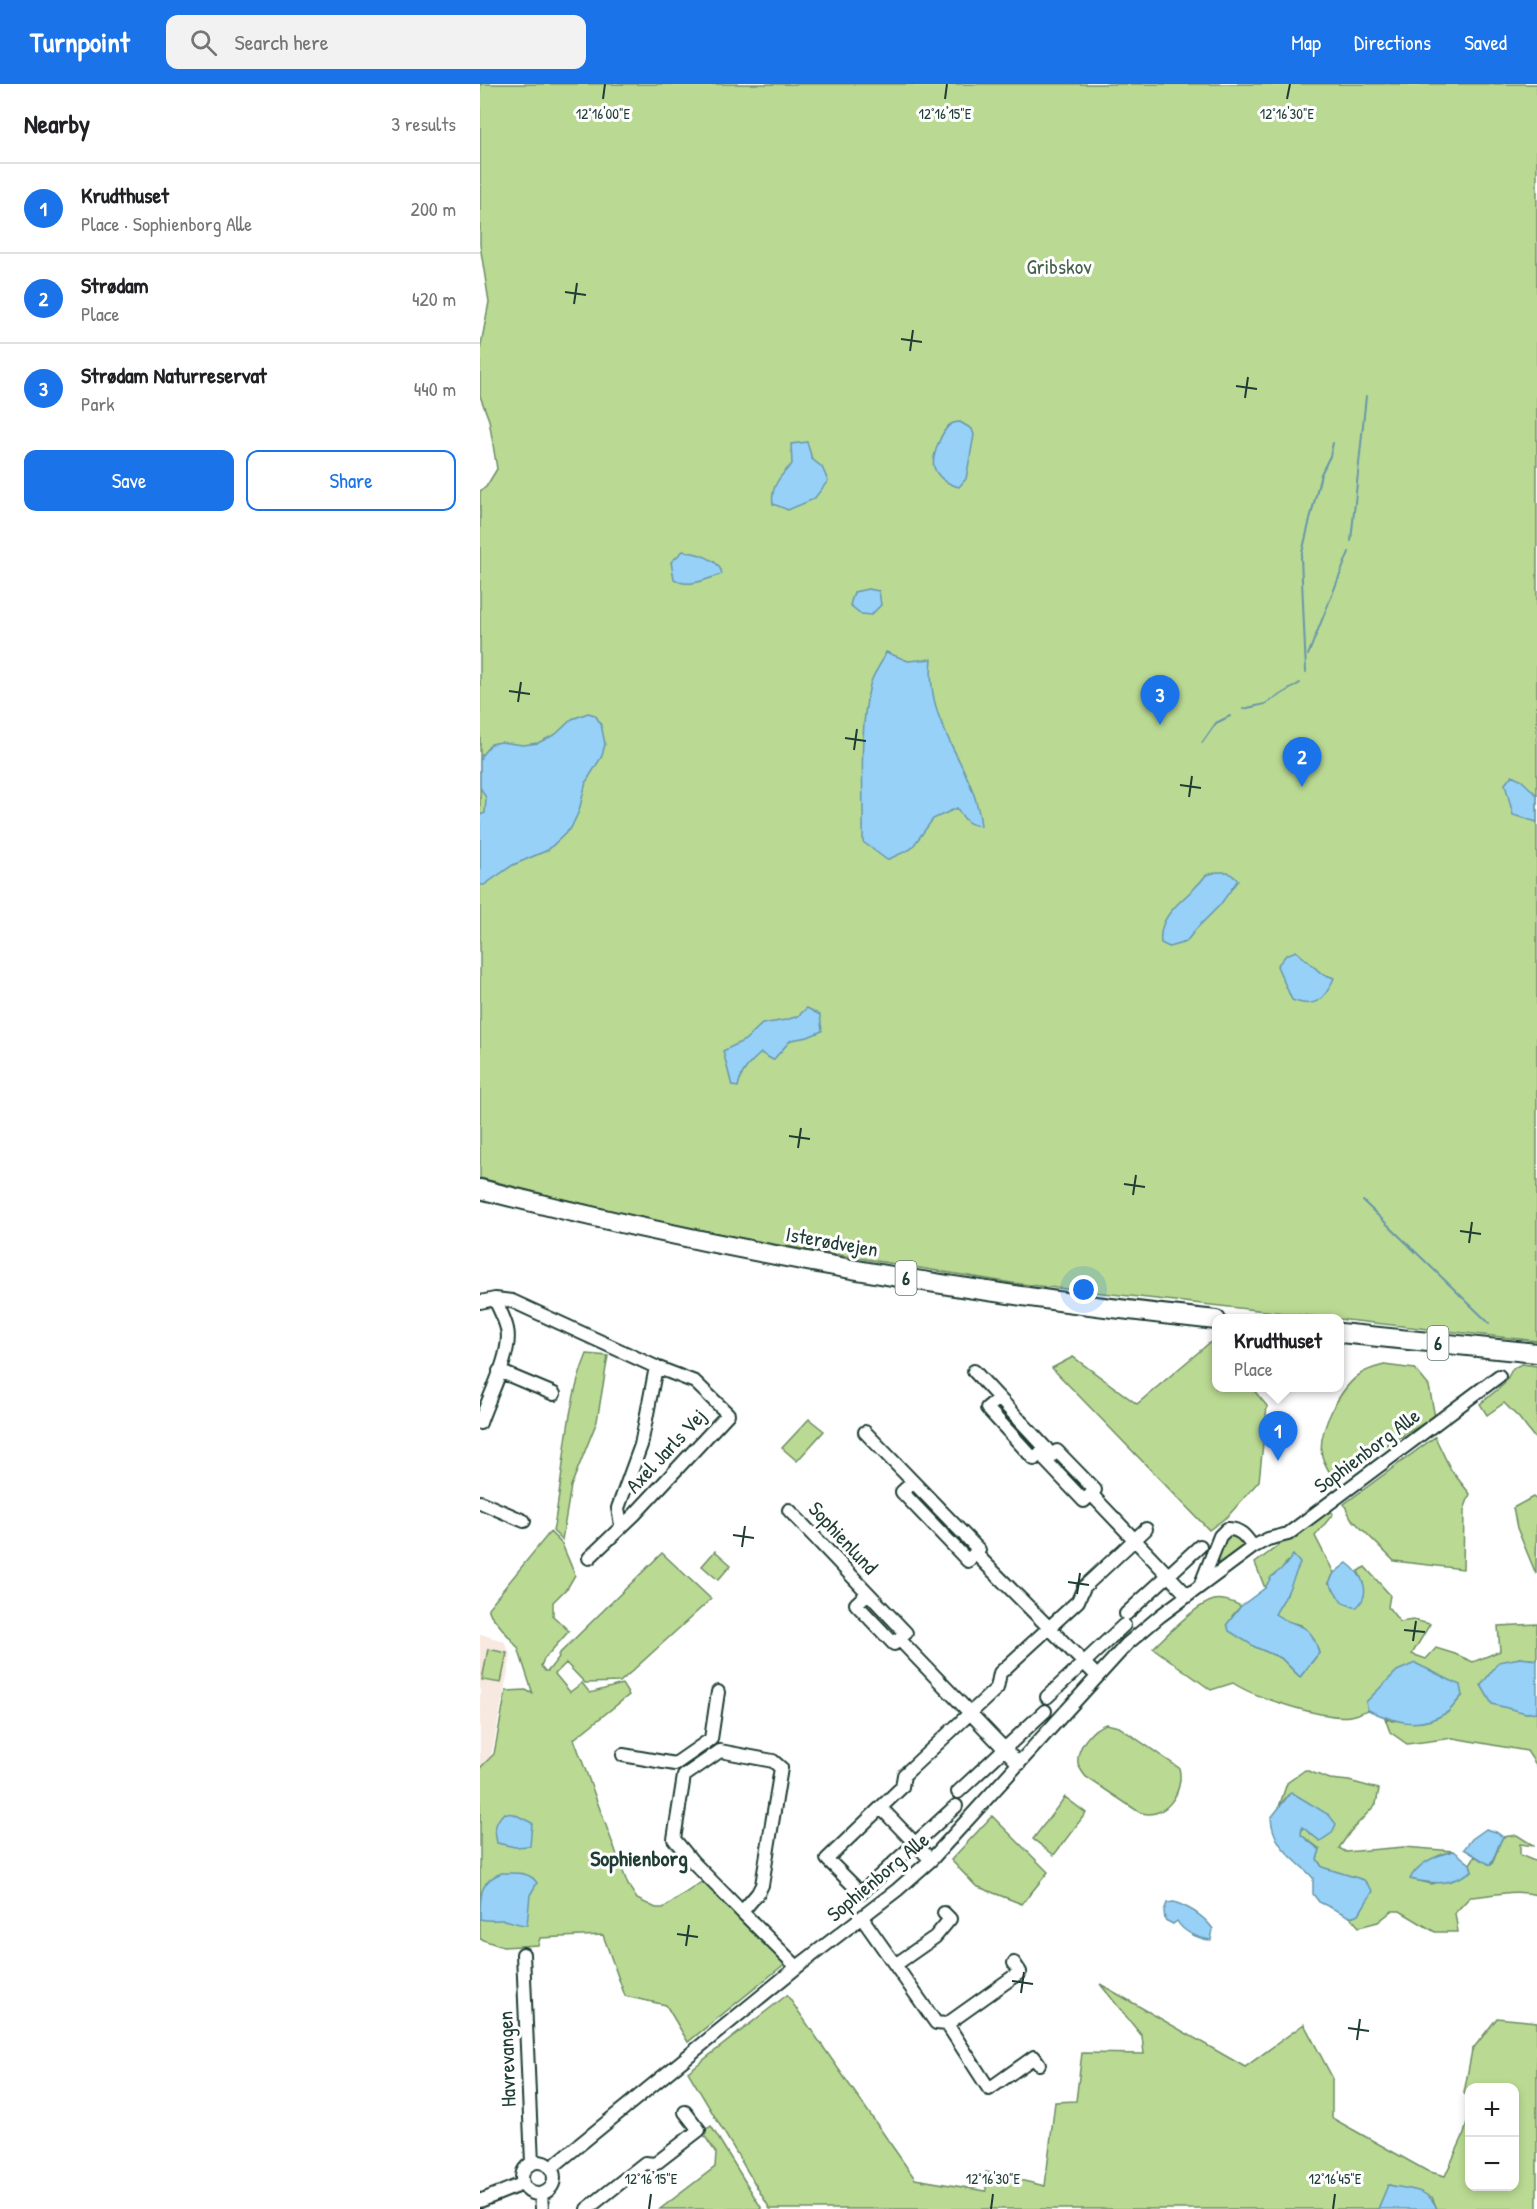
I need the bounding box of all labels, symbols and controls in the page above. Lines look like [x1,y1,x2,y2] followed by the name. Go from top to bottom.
[166,15,586,69] search box
[30,23,130,61] text: Turnpoint
[187,26,220,59] icon: search
[235,27,329,57] text: Search here
[1291,28,1321,57] text: Map
[1354,28,1431,57] text: Directions
[1464,28,1507,57] text: Saved
[576,103,631,124] text: 12°16'00"E
[919,103,972,124] text: 12°16'15"E
[1260,103,1315,124] text: 12°16'30"E
[24,106,90,141] text: Nearby
[391,110,456,137] text: 3 results
[81,180,169,210] text: Krudthuset
[40,195,47,222] text: 1
[411,195,456,222] text: 200 m
[81,210,252,237] text: Place · Sophienborg Alle
[1026,252,1092,281] park label: Gribskov
[81,270,149,300] text: Strødam
[39,285,48,312] text: 2
[412,285,456,312] text: 420 m
[81,300,120,327] text: Place
[81,360,267,390] text: Strødam Naturreservat
[39,375,48,402] text: 3
[414,375,456,402] text: 440 m
[81,390,114,417] text: Park
[24,450,234,511] button: Save
[246,450,456,511] button: Share
[1140,676,1180,725] pin: 3
[1282,738,1322,787] pin: 2
[784,1219,881,1264] street label: Isterødvejen
[896,1261,916,1295] road number: 6
[1069,1275,1098,1304] your location
[1212,1314,1344,1392] popup
[1234,1325,1322,1355] text: Krudthuset
[1428,1326,1448,1360] road number: 6
[1234,1355,1273,1382] text: Place
[1308,1401,1426,1500] street label: Sophienborg Alle
[619,1402,712,1499] street label: Axel Jarls Vej
[1258,1412,1298,1461] pin: 1
[802,1495,885,1581] street label: Sophienlund
[820,1825,935,1928] street label: Sophienborg Alle
[590,1843,688,1874] district label: Sophienborg
[490,2010,523,2108] street label: Havrevangen
[1465,2083,1519,2191] map controls
[1465,2083,1519,2137] button: +
[1465,2137,1519,2191] button: −
[625,2168,678,2189] text: 12°16'15"E
[966,2168,1021,2189] text: 12°16'30"E
[1309,2168,1362,2189] text: 12°16'45"E

